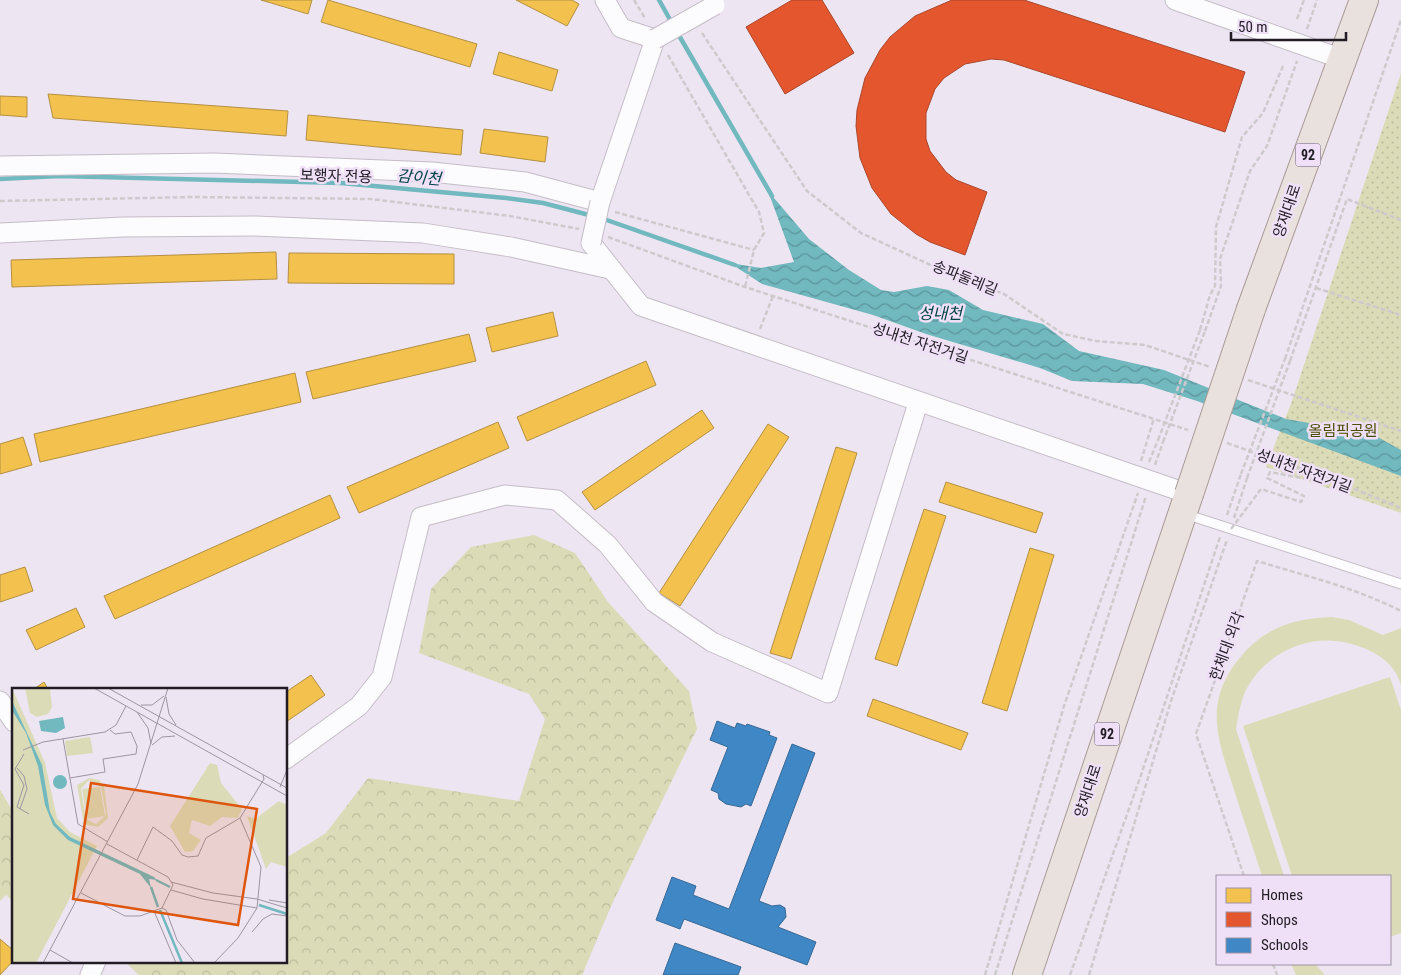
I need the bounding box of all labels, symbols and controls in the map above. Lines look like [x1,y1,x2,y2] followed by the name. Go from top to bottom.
[1231,10,1346,42] scale bar
[1238,18,1268,36] text: 50 m
[1296,144,1320,166] road number: 92
[299,166,373,186] street label: 보행자 전용
[396,166,444,189] water label: 감이천
[1270,182,1304,240] street label: 양재대로
[930,257,1000,299] street label: 송파둘레길
[918,304,964,323] water label: 성내천
[870,319,970,367] street label: 성내천 자전거길
[1308,422,1378,440] park label: 올림픽공원
[1254,445,1354,497] street label: 성내천 자전거길
[1206,609,1248,683] street label: 한체대 외각
[12,688,288,962] inset map
[1094,722,1120,746] road number: 92
[1071,762,1105,820] street label: 양재대로
[1216,875,1391,965] legend
[1261,886,1303,904] text: Homes
[1261,911,1298,929] text: Shops
[1261,936,1308,954] text: Schools

